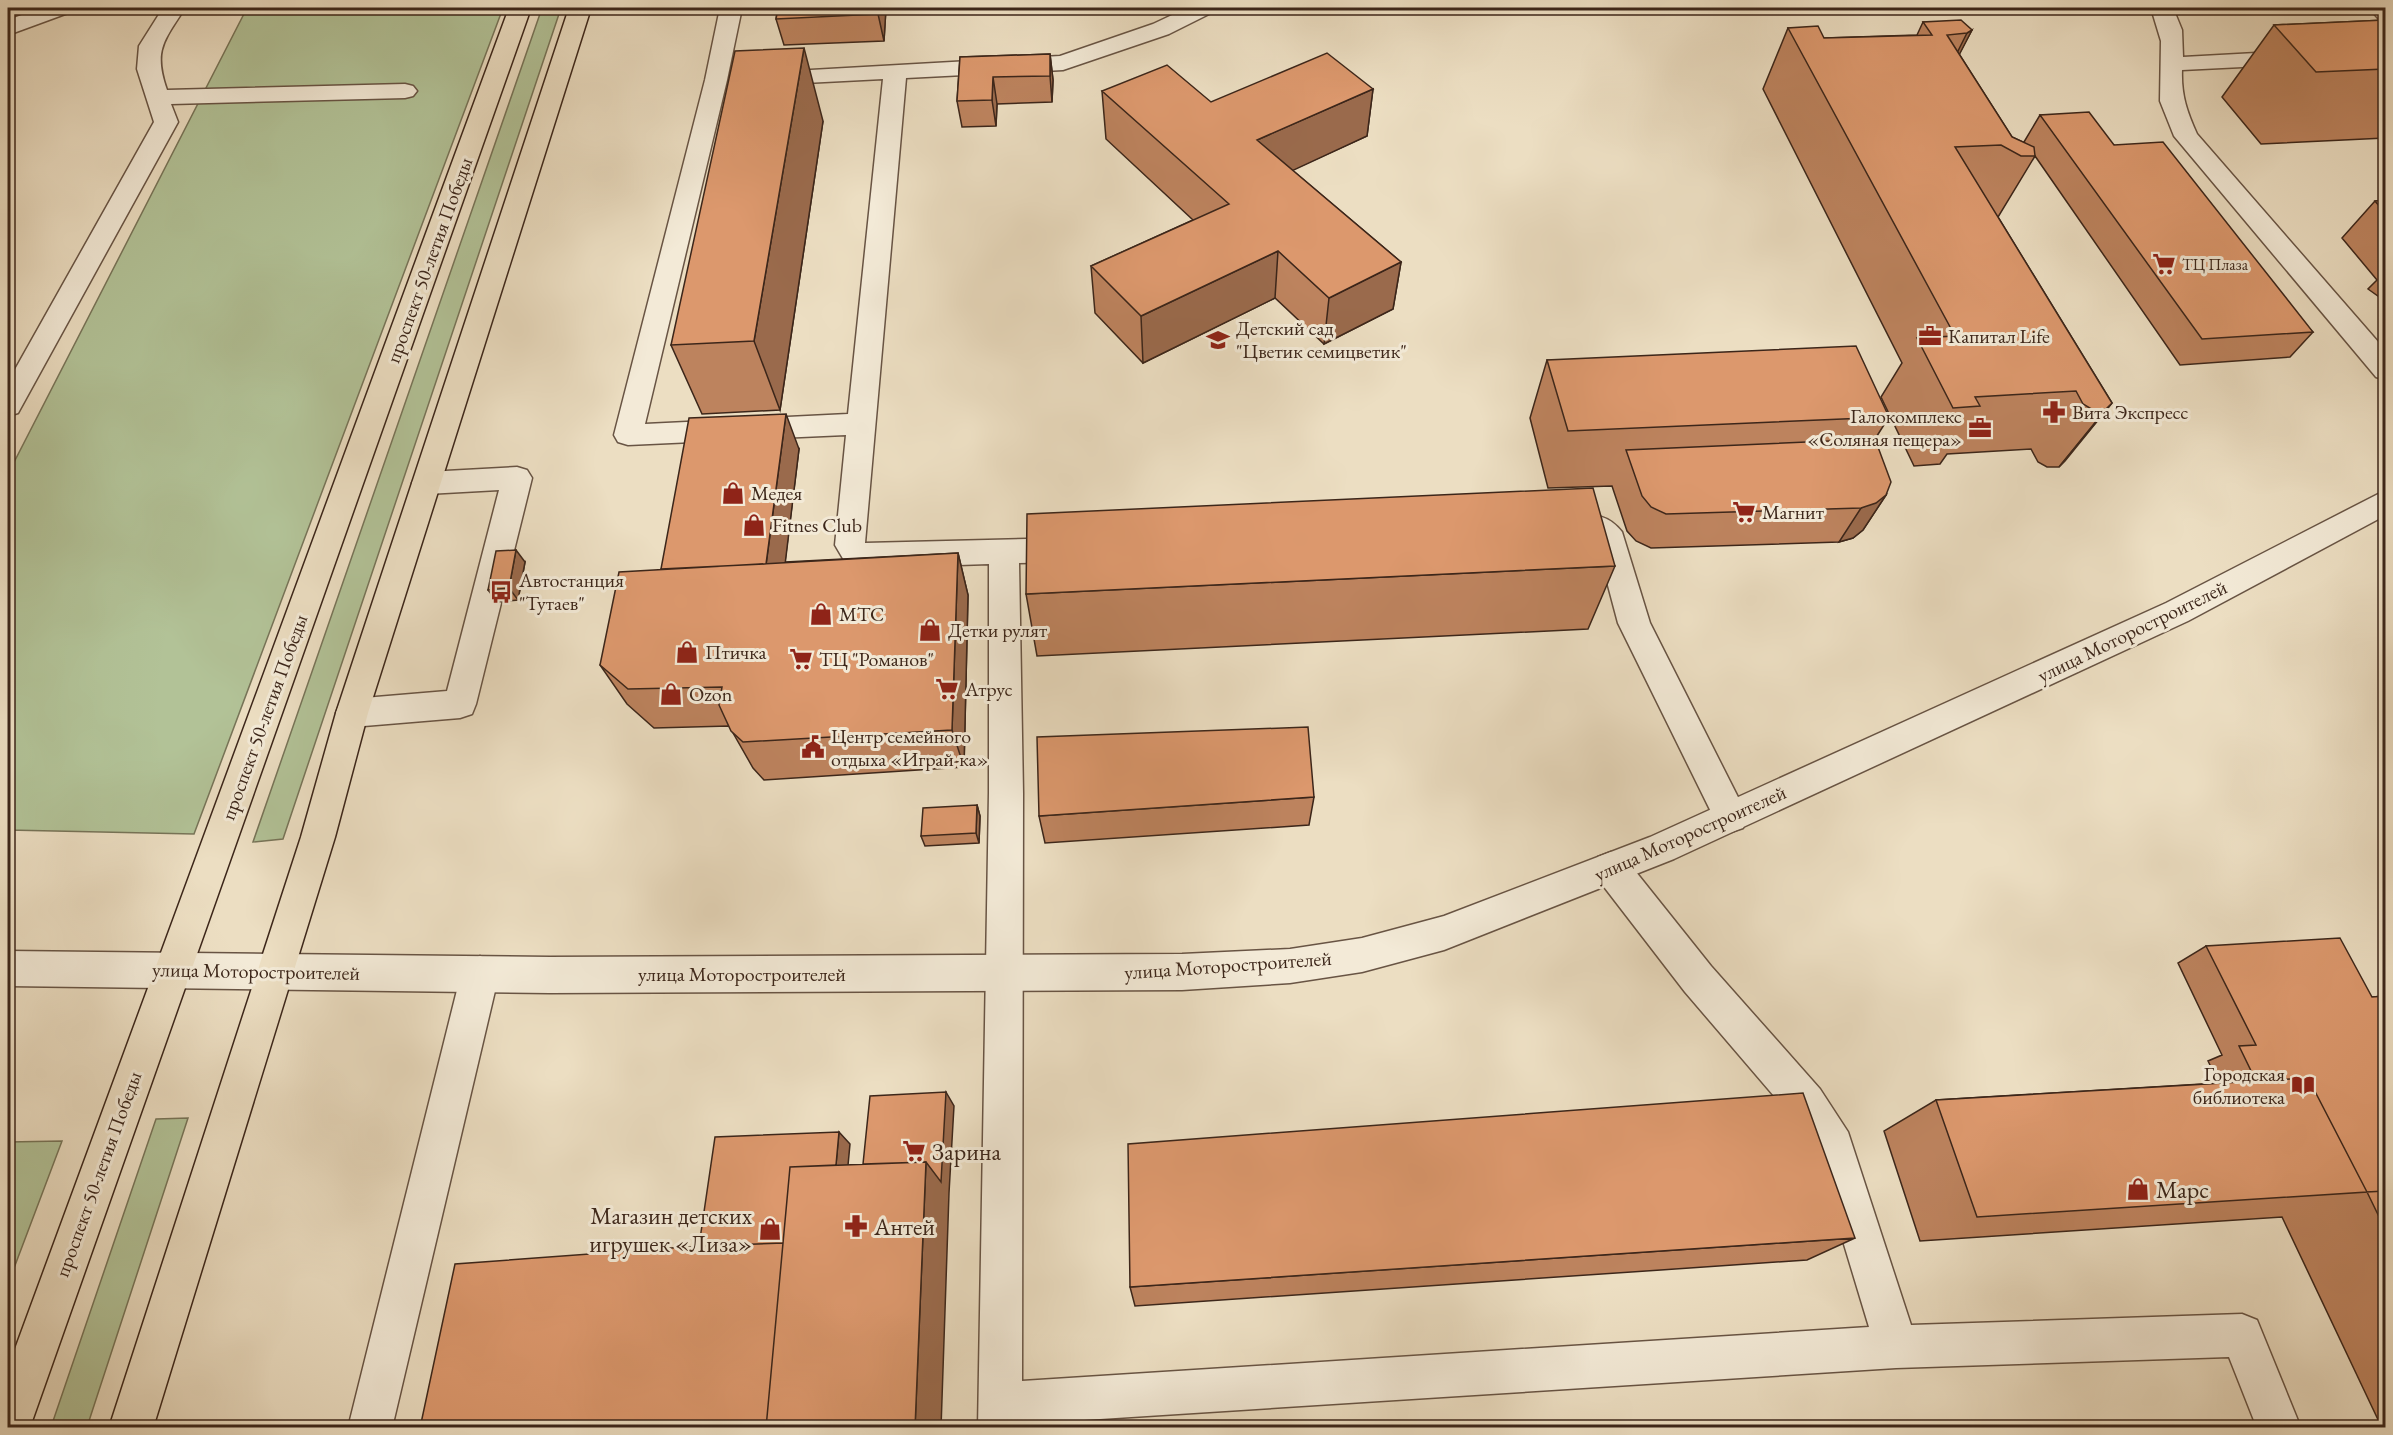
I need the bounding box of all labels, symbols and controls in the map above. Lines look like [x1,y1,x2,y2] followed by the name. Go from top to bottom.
[380,154,478,366] street label: проспект 50-летия Победы
[2151,251,2177,277] supermarket icon: ТЦ Плаза
[2182,254,2249,275] place label: ТЦ Плаза
[1236,315,1407,364] place label: Детский сад "Цветик семицветик"
[1917,323,1943,349] office icon: Капитал Life
[1948,323,2050,349] place label: Капитал Life
[1205,327,1231,353] school or university icon: Детский сад "Цветик семицветик"
[2041,399,2067,425] pharmacy icon: Вита Экспресс
[2072,399,2188,425] place label: Вита Экспресс
[1807,403,1962,452] place label: Галокомплекс «Соляная пещера»
[1967,415,1993,441] office icon: Галокомплекс «Соляная пещера»
[720,480,746,506] shop icon: Медея
[751,480,802,506] place label: Медея
[1731,499,1757,525] supermarket icon: Магнит
[1762,499,1824,525] place label: Магнит
[741,512,767,538] shop icon: Fitnes Club
[772,512,862,538] place label: Fitnes Club
[518,567,624,616] place label: Автостанция "Тутаев"
[2033,574,2231,688] street label: улица Моторостроителей
[488,579,514,605] bus stop icon: Автостанция "Тутаев"
[808,601,834,627] shop icon: МТС
[839,601,884,627] place label: МТС
[215,611,313,823] street label: проспект 50-летия Победы
[917,617,943,643] shop icon: Детки рулят
[948,617,1047,643] place label: Детки рулят
[674,639,700,665] shop icon: Птичка
[705,639,767,665] place label: Птичка
[788,646,814,672] supermarket icon: ТЦ "Романов"
[819,646,934,672] place label: ТЦ "Романов"
[934,676,960,702] supermarket icon: Атрус
[964,676,1013,702] place label: Атрус
[658,681,684,707] shop icon: Ozon
[689,681,733,707] place label: Ozon
[831,723,988,772] place label: Центр семейного отдыха «Играй-ка»
[800,734,826,760] public building icon: Центр семейного отдыха «Играй-ка»
[1590,779,1791,887] street label: улица Моторостроителей
[1123,945,1333,985] street label: улица Моторостроителей
[152,956,361,986] street label: улица Моторостроителей
[638,961,846,987] street label: улица Моторостроителей
[2193,1061,2285,1110] place label: Городская библиотека
[49,1068,147,1280] street label: проспект 50-летия Победы
[2290,1072,2316,1098] library icon: Городская библиотека
[932,1136,1001,1167] place label: Зарина
[901,1138,927,1164] supermarket icon: Зарина
[2156,1174,2209,1205] place label: Марс
[2125,1176,2151,1202] shop icon: Марс
[589,1200,753,1259] place label: Магазин детских игрушек «Лиза»
[873,1211,935,1242] place label: Антей
[843,1213,869,1239] pharmacy icon: Антей
[757,1216,783,1242] shop icon: Магазин детских игрушек «Лиза»

